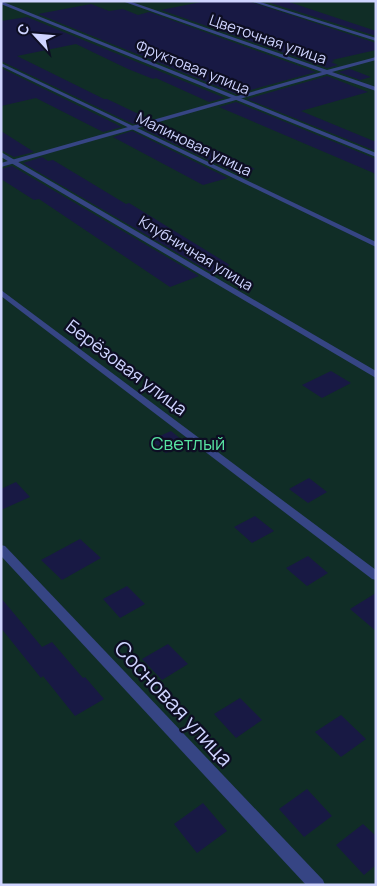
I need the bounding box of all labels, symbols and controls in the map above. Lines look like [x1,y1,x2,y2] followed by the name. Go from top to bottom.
[207,9,329,69] street label: Цветочная улица
[10,10,60,60] north arrow
[12,20,34,38] text: С
[133,35,253,99] street label: Фруктовая улица
[133,107,255,181] street label: Малиновая улица
[135,211,257,295] street label: Клубничная улица
[61,313,193,421] street label: Берёзовая улица
[151,431,225,455] park label: Светлый
[109,634,239,772] street label: Сосновая улица

